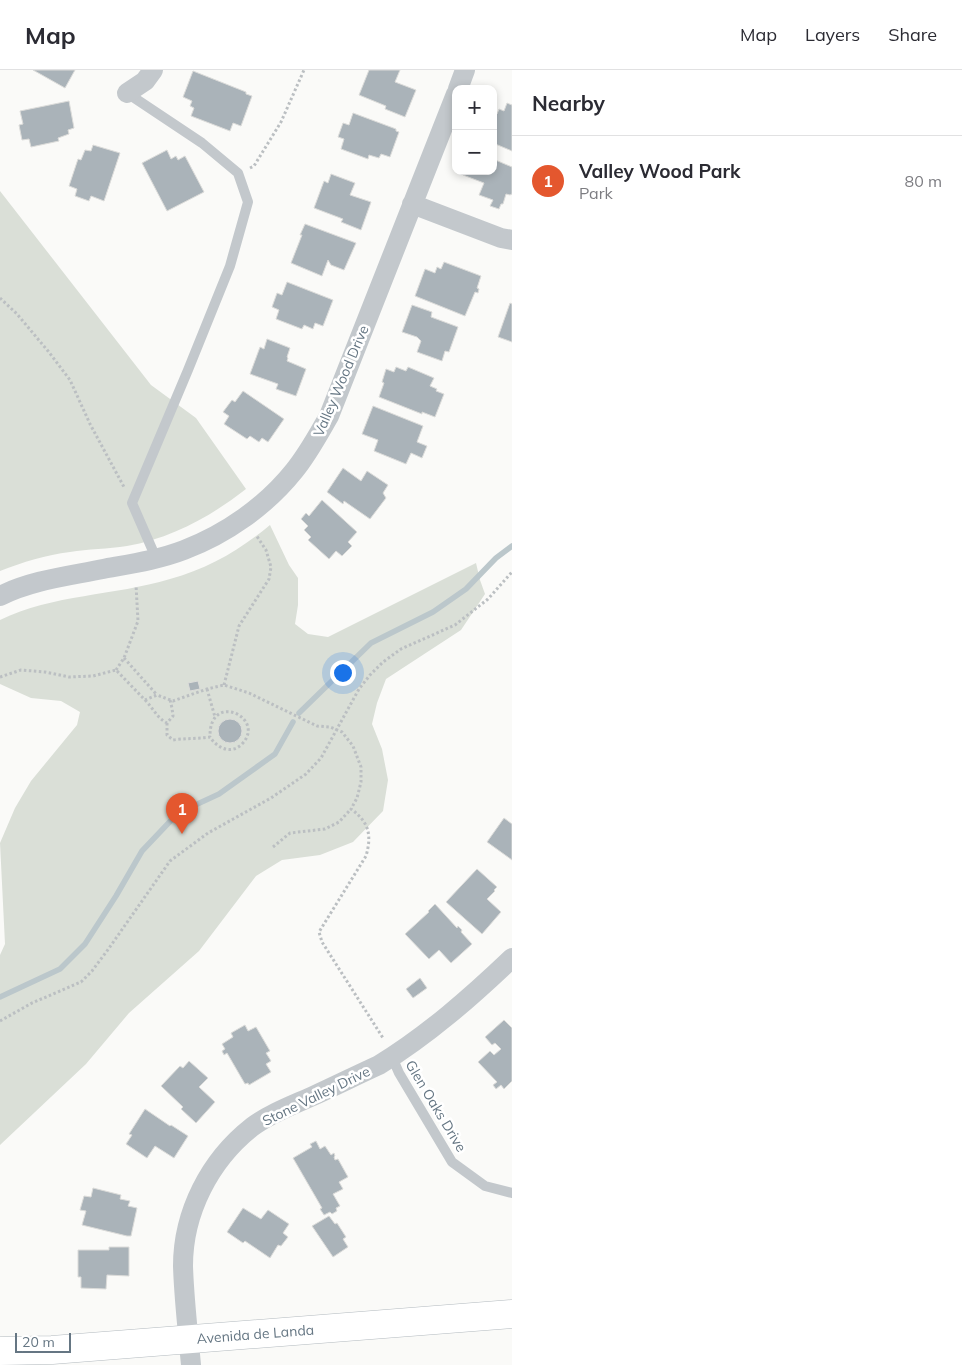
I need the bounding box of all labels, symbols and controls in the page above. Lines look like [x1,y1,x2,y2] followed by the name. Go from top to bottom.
[25,20,76,50] text: Map
[740,23,777,46] text: Map
[805,23,860,46] text: Layers
[888,23,937,46] text: Share
[452,85,497,175] map controls
[452,85,497,130] button: +
[532,90,605,116] text: Nearby
[452,130,497,175] button: −
[579,159,741,183] text: Valley Wood Park
[543,171,553,191] text: 1
[905,171,942,191] text: 80 m
[579,183,613,203] text: Park
[309,323,373,439] street label: Valley Wood Drive
[330,660,356,686] your location
[166,793,198,834] pin: 1
[402,1057,470,1155] street label: Glen Oaks Drive
[259,1062,373,1130] street label: Stone Valley Drive
[196,1321,315,1348] street label: Avenida de Landa
[15,1330,71,1353] scale bar
[22,1333,55,1351] text: 20 m

